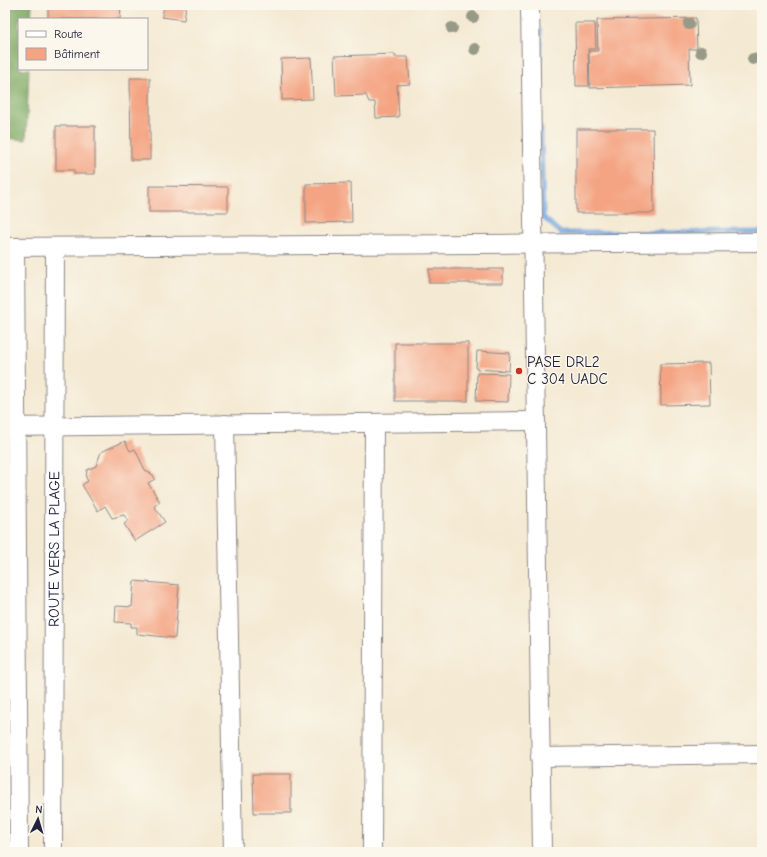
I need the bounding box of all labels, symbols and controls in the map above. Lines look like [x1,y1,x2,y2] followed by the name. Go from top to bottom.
[18,18,148,70] legend
[54,27,83,41] text: Route
[54,47,100,61] text: Bâtiment
[527,353,608,388] place label: PASE DRL2 C 304 UADC
[514,366,524,376] marker: PASE DRL2 C 304 UADC
[45,471,63,627] street label: ROUTE VERS LA PLAGE
[18,799,58,839] north arrow
[35,803,43,816] text: N

